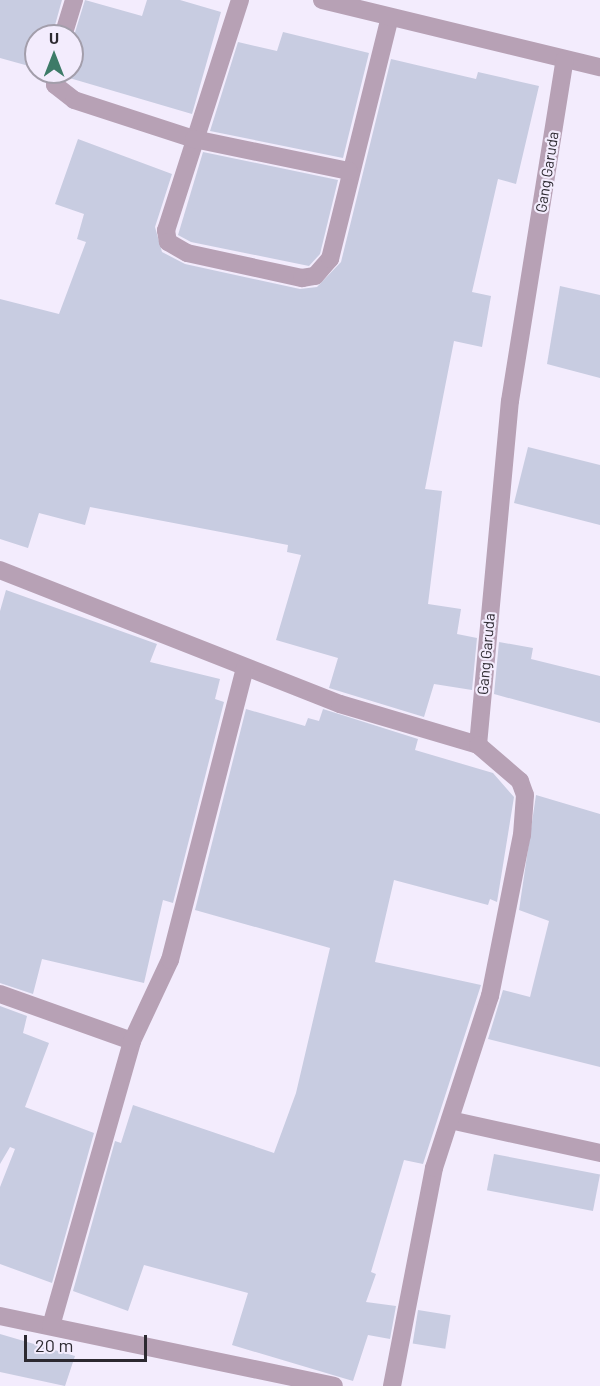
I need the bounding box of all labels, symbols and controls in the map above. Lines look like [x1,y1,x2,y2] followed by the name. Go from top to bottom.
[24,24,84,84] north arrow
[49,28,59,47] text: U
[532,130,562,214] street label: Gang Garuda
[473,612,499,696] street label: Gang Garuda
[27,1323,150,1361] scale bar
[35,1334,73,1356] text: 20 m

